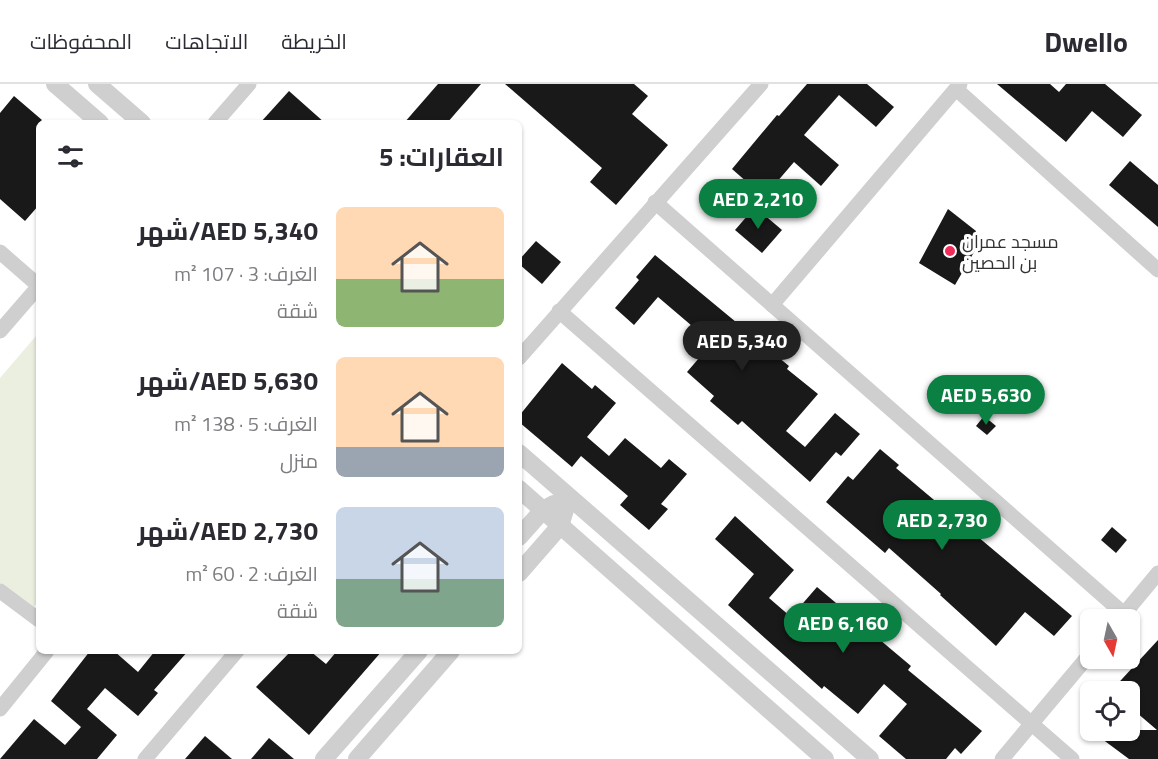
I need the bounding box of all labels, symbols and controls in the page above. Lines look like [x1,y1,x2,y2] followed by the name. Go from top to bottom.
[1044,20,1128,63] text: Dwello
[30,25,132,57] text: المحفوظات
[165,25,248,57] text: الاتجاهات
[281,25,347,57] text: الخريطة
[379,137,504,176] text: العقارات: 5
[54,140,87,173] icon: filters
[689,179,827,230] pin: AED 2,210
[713,183,803,214] text: AED 2,210
[138,211,318,250] text: AED 5,340/شهر
[962,228,1059,276] place label: مسجد عمران بن الحصين
[384,231,456,303] icon: home
[943,244,957,258] marker: مسجد عمران بن الحصين
[174,258,318,289] text: الغرف: 3 · 107 m²
[277,295,318,326] text: شقة
[673,321,811,372] pin: AED 5,340
[697,325,787,356] text: AED 5,340
[138,361,318,400] text: AED 5,630/شهر
[917,375,1055,426] pin: AED 5,630
[941,379,1031,410] text: AED 5,630
[384,381,456,453] icon: home
[174,408,318,439] text: الغرف: 5 · 138 m²
[280,445,318,476] text: منزل
[873,500,1011,551] pin: AED 2,730
[897,504,987,535] text: AED 2,730
[138,511,318,550] text: AED 2,730/شهر
[384,531,456,603] icon: home
[186,558,318,589] text: الغرف: 2 · 60 m²
[277,595,318,626] text: شقة
[774,603,912,654] pin: AED 6,160
[798,607,888,638] text: AED 6,160
[1080,609,1140,669] north arrow
[1080,609,1140,741] map controls
[1080,681,1140,741] button: locate

